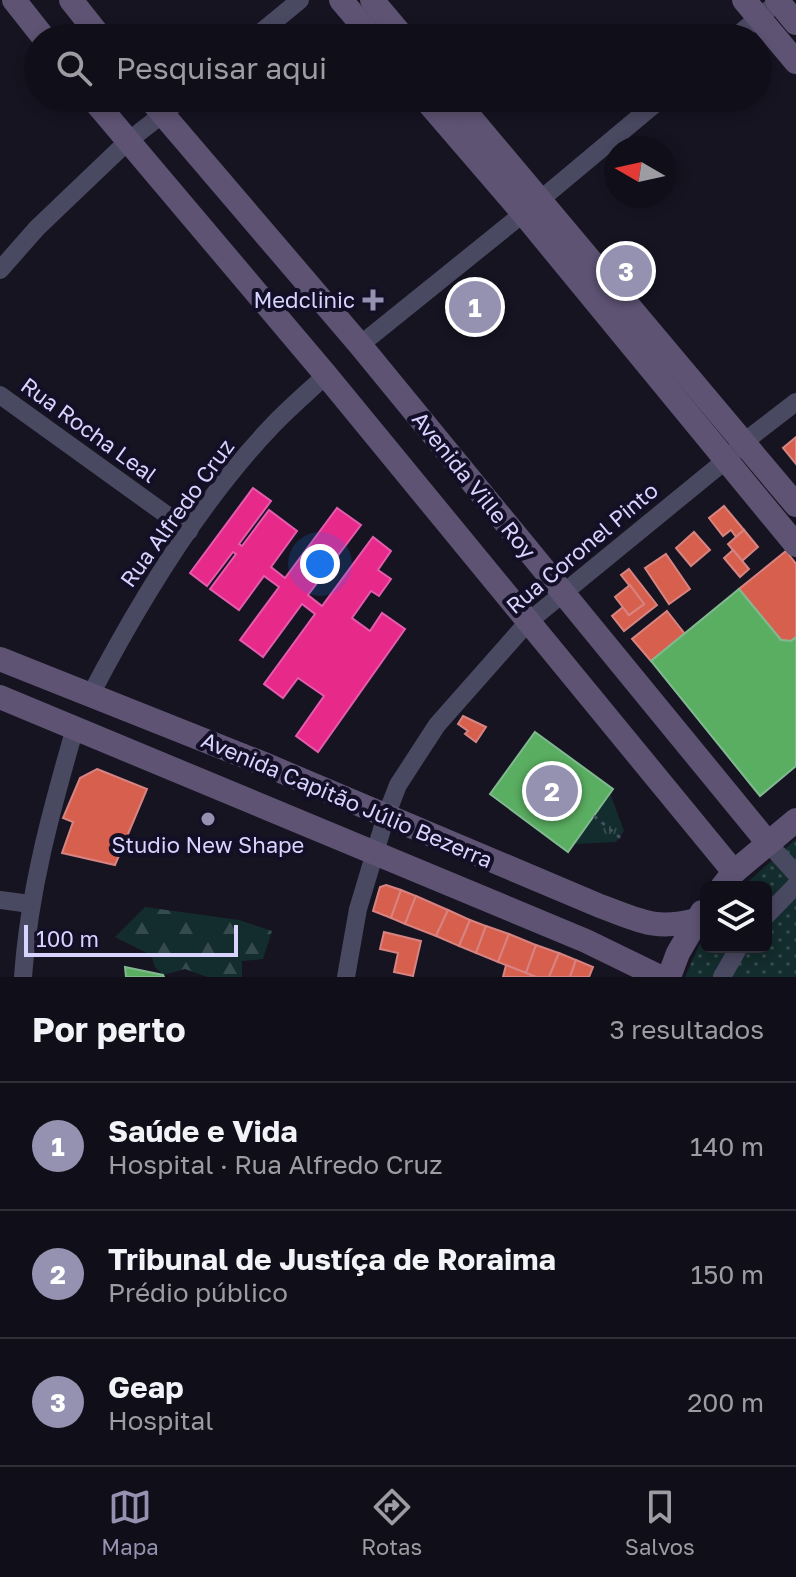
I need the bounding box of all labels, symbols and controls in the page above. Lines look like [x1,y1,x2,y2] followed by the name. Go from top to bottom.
[24,24,772,112] search box
[52,46,96,90] icon: search
[116,50,327,86] text: Pesquisar aqui
[604,136,676,208] north arrow
[600,241,652,301] pin: 3
[449,277,501,337] pin: 1
[253,286,355,313] place label: Medclinic
[362,289,384,311] marker: Medclinic
[16,371,163,488] street label: Rua Rocha Leal
[407,406,542,564] street label: Avenida Ville Roy
[114,434,239,592] street label: Rua Alfredo Cruz
[500,476,663,619] street label: Rua Coronel Pinto
[300,544,340,584] your location
[198,726,497,873] street label: Avenida Capitão Júlio Bezerra
[526,761,578,821] pin: 2
[199,810,217,828] marker: Studio New Shape
[112,831,304,858] place label: Studio New Shape
[700,881,772,953] map controls
[700,881,772,953] button: layers
[24,921,238,957] scale bar
[36,925,99,952] text: 100 m
[32,1009,186,1049] text: Por perto
[610,1014,764,1045] text: 3 resultados
[108,1113,298,1149] text: Saúde e Vida
[51,1131,65,1162] text: 1
[690,1131,764,1162] text: 140 m
[108,1149,442,1180] text: Hospital · Rua Alfredo Cruz
[108,1241,556,1277] text: Tribunal de Justíça de Roraima
[50,1259,66,1290] text: 2
[691,1259,764,1290] text: 150 m
[108,1277,288,1308] text: Prédio público
[108,1369,184,1405] text: Geap
[50,1387,66,1418] text: 3
[687,1387,764,1418] text: 200 m
[108,1405,214,1436] text: Hospital
[101,1485,159,1560] tab: Mapa
[361,1485,422,1560] tab: Rotas
[625,1485,695,1560] tab: Salvos

